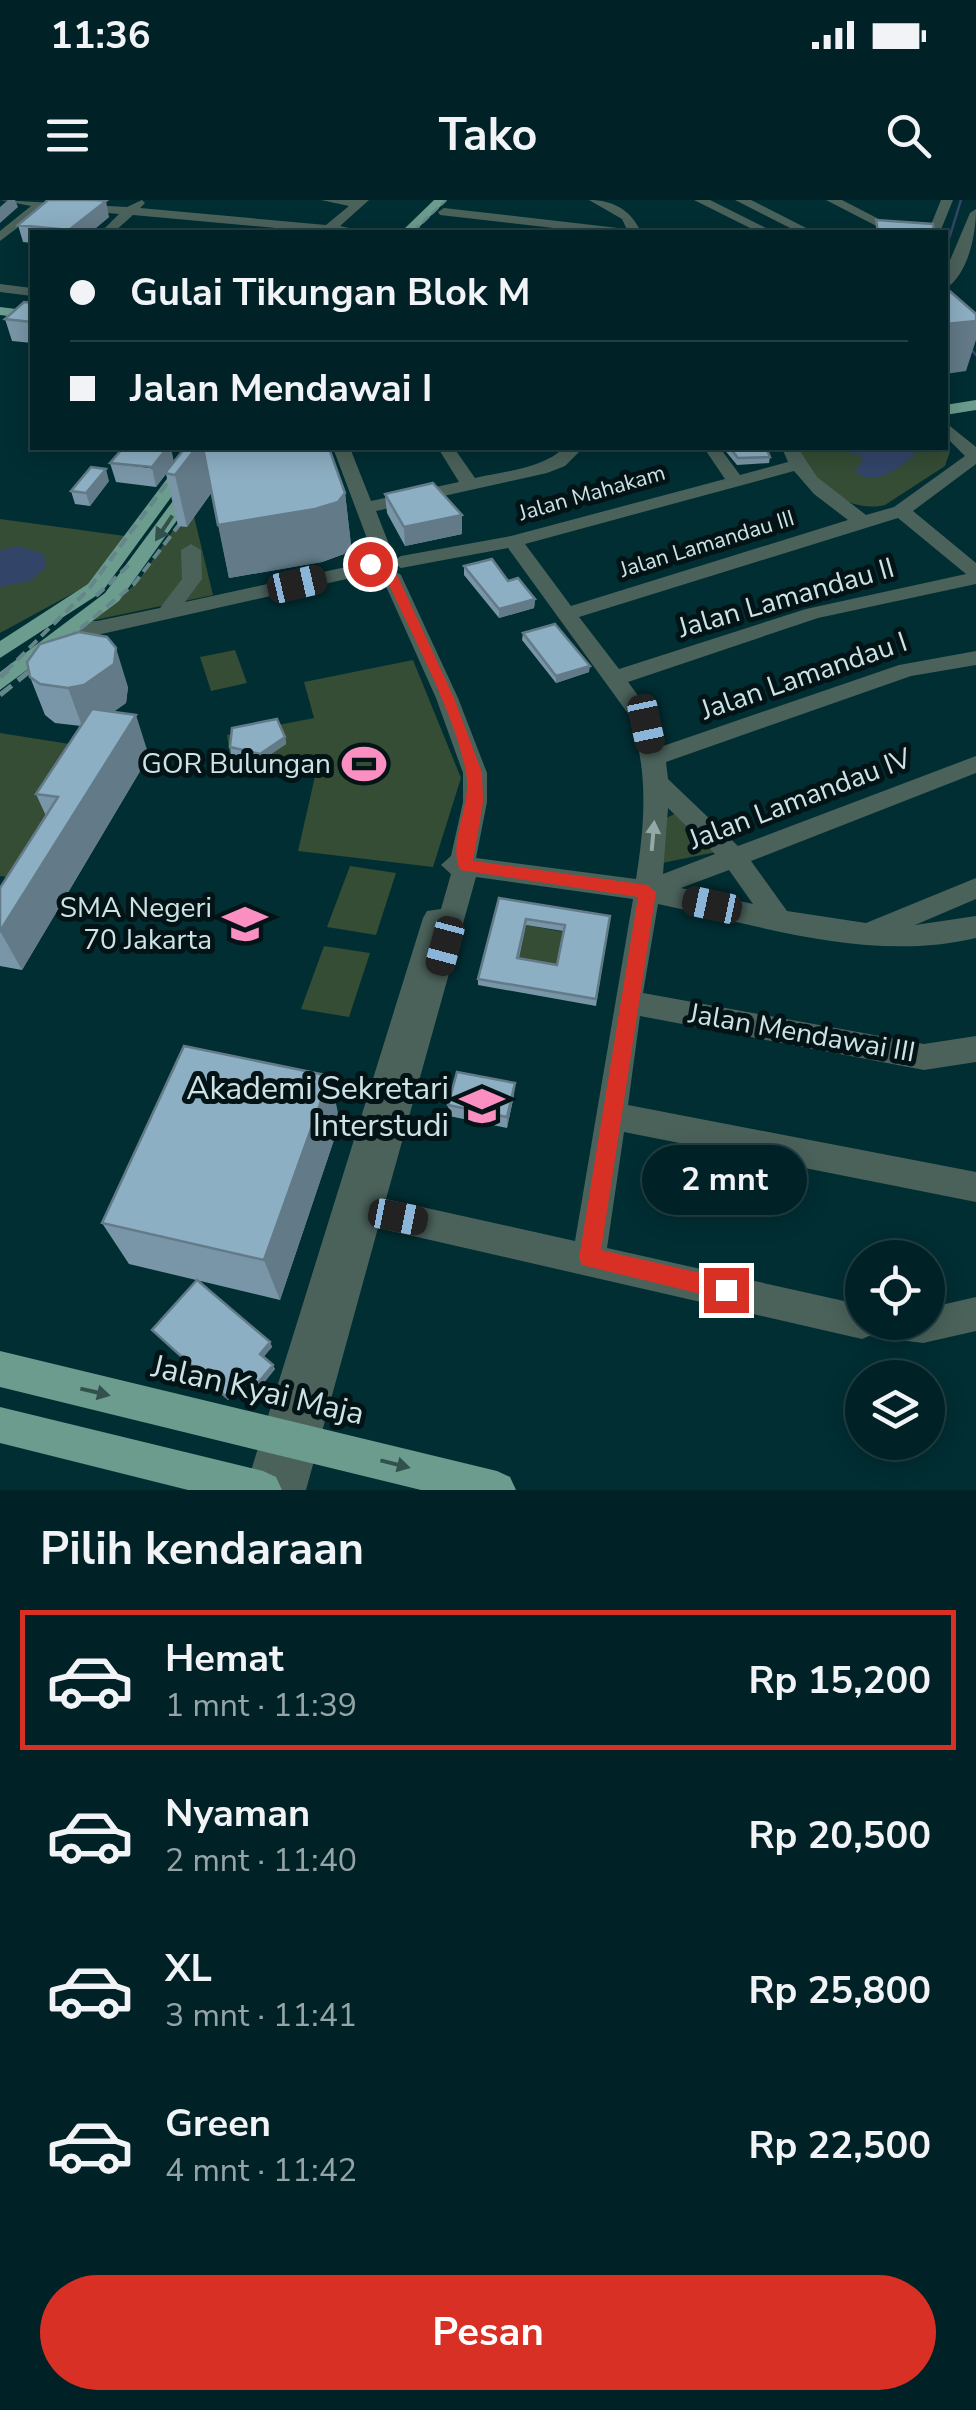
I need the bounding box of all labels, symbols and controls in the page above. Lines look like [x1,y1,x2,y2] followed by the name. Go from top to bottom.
[50,10,151,61] text: 11:36
[439,105,537,166] text: Tako
[40,108,95,163] icon: menu
[881,108,936,163] icon: search
[130,267,531,318] text: Gulai Tikungan Blok M
[130,363,432,414] text: Jalan Mendawai I
[514,458,669,529] street label: Jalan Mahakam
[615,503,798,585] street label: Jalan Lamandau III
[155,514,174,541] one-way arrow
[348,542,393,587] route start
[672,549,899,647] street label: Jalan Lamandau II
[264,563,330,605] car
[695,623,912,729] street label: Jalan Lamandau I
[625,692,667,756] car
[682,739,917,859] street label: Jalan Lamandau IV
[340,740,388,788] sports icon: GOR Bulungan
[142,745,331,783] place label: GOR Bulungan
[646,820,662,852] one-way arrow
[680,884,744,926] car
[60,889,212,959] place label: SMA Negeri 70 Jakarta
[221,900,269,948] school or university icon: SMA Negeri 70 Jakarta
[423,913,467,979] car
[685,994,918,1072] street label: Jalan Mendawai III
[186,1067,449,1147] place label: Akademi Sekretari Interstudi
[458,1082,506,1130] school or university icon: Akademi Sekretari Interstudi
[644,1145,808,1215] callout: 2 mnt
[681,1158,768,1201] text: 2 mnt
[366,1197,430,1237] car
[845,1240,945,1460] map controls
[845,1240,945,1340] button: locate
[704,1268,749,1313] route end
[147,1344,368,1435] street label: Jalan Kyai Maja
[845,1360,945,1460] button: layers
[80,1385,111,1400] one-way arrow
[380,1457,411,1472] one-way arrow
[40,1519,364,1580] text: Pilih kendaraan
[165,1633,284,1684] text: Hemat
[45,1635,135,1725] icon: car
[748,1655,931,1706] text: Rp 15,200
[165,1684,357,1727] text: 1 mnt · 11:39
[165,1788,310,1839] text: Nyaman
[45,1790,135,1880] icon: car
[748,1810,931,1861] text: Rp 20,500
[165,1839,357,1882] text: 2 mnt · 11:40
[165,1943,212,1994] text: XL
[45,1945,135,2035] icon: car
[748,1965,931,2016] text: Rp 25,800
[165,1994,357,2037] text: 3 mnt · 11:41
[165,2098,271,2149] text: Green
[45,2100,135,2190] icon: car
[748,2120,931,2171] text: Rp 22,500
[165,2149,357,2192] text: 4 mnt · 11:42
[40,2275,936,2390] button: Pesan

